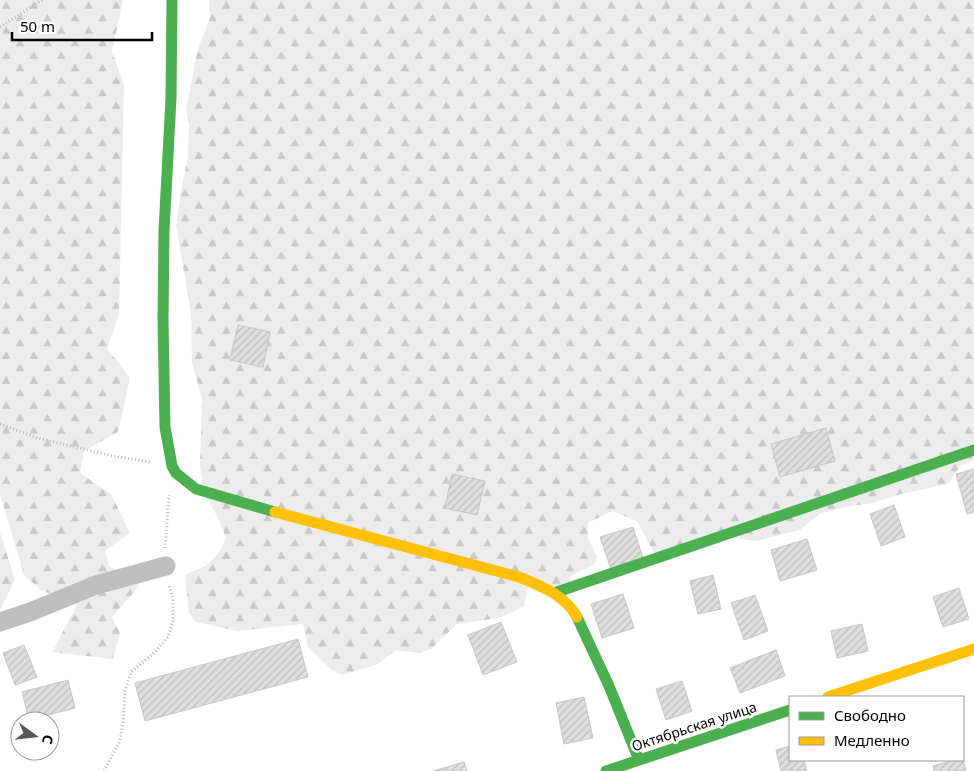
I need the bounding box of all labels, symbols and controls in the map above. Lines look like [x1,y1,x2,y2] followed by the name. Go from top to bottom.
[12,10,152,42] scale bar
[20,16,55,36] text: 50 m
[789,696,964,761] legend
[629,697,759,755] street label: Октябрьская улица
[834,705,906,725] text: Свободно
[10,711,60,761] north arrow
[834,730,910,750] text: Медленно
[38,733,58,746] text: С

